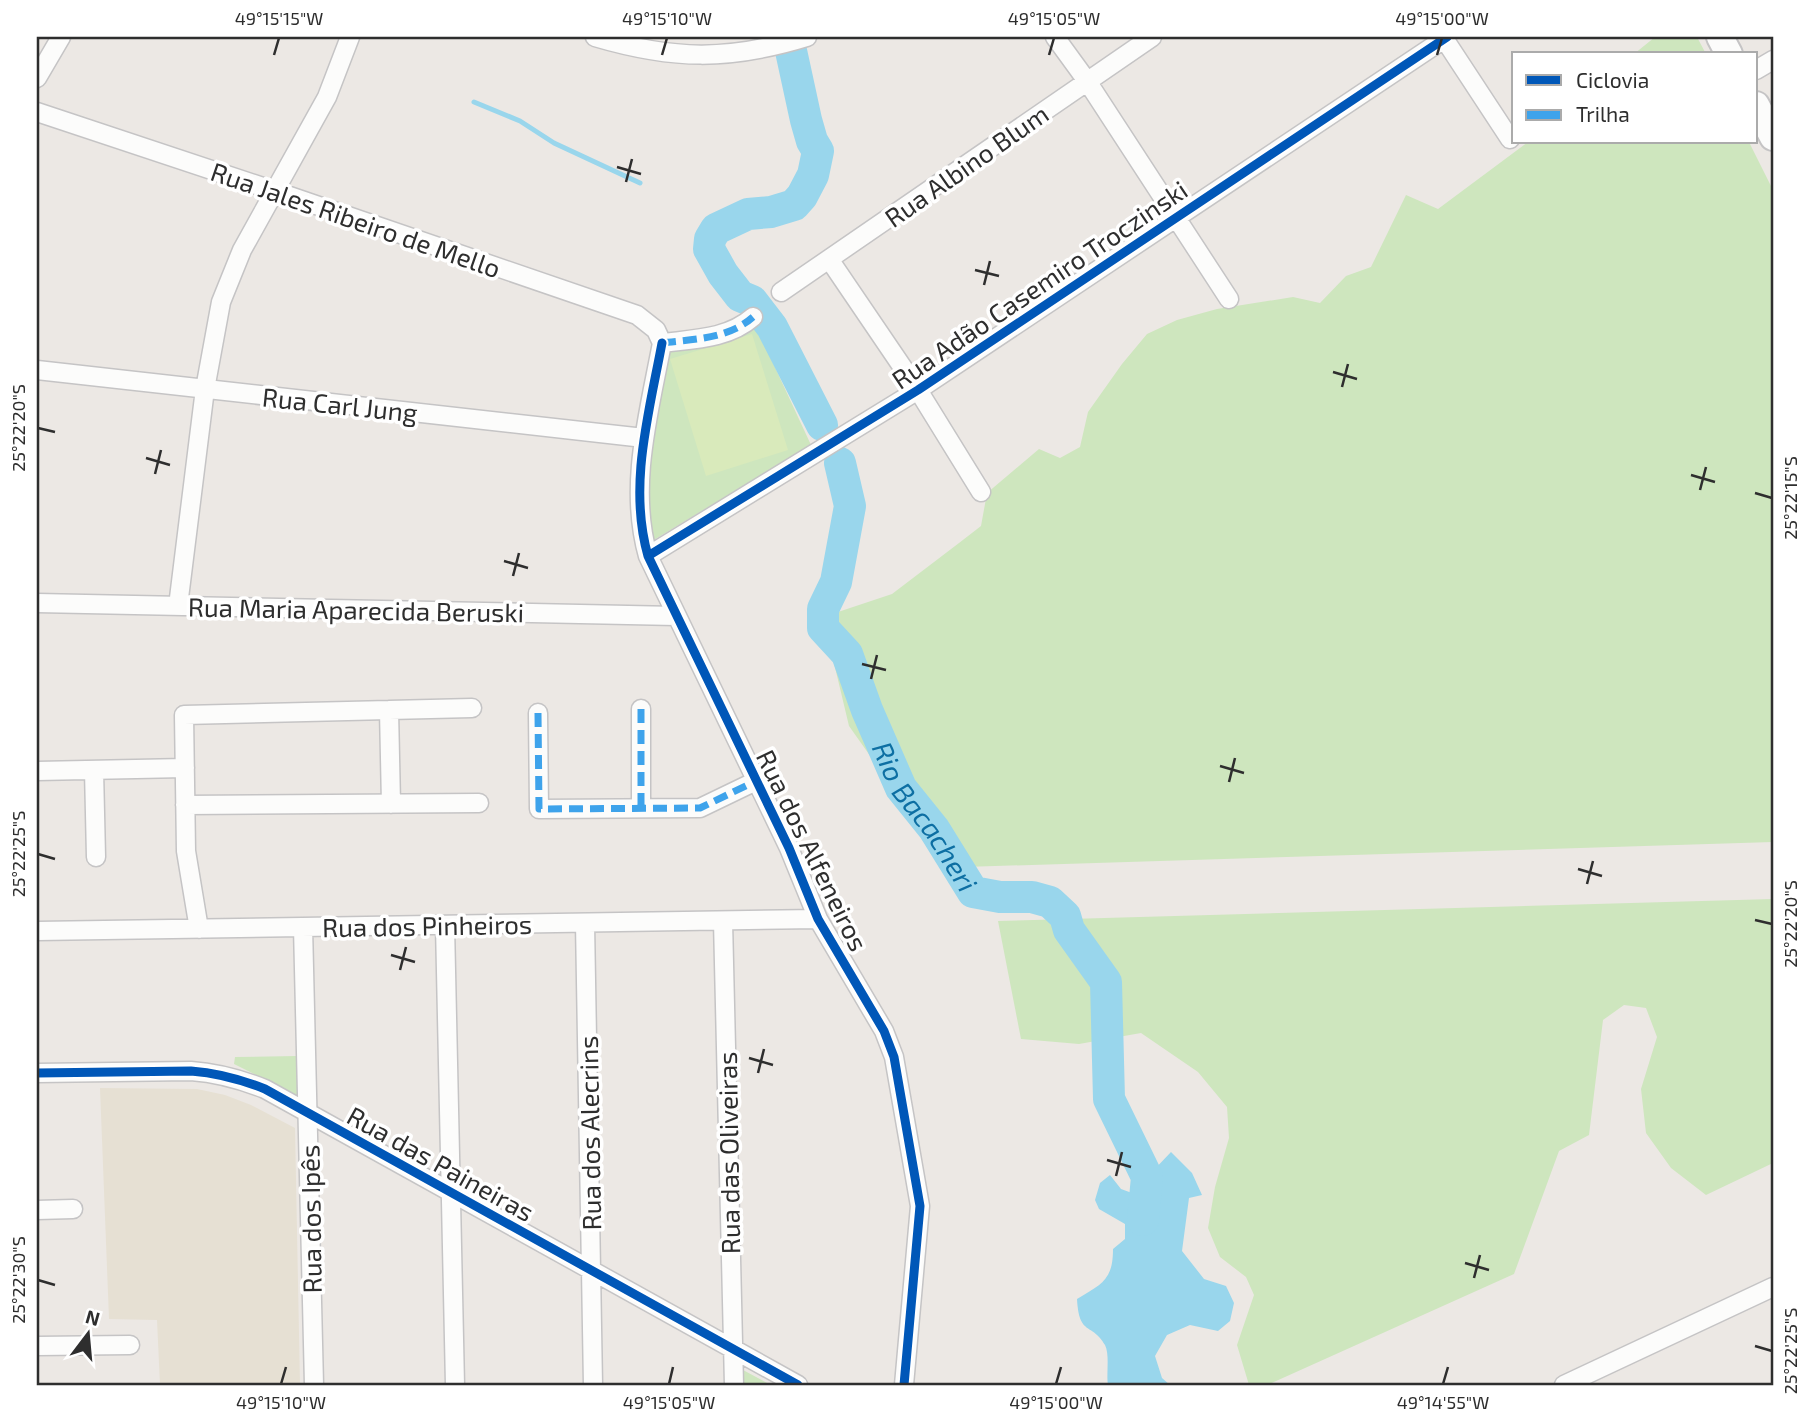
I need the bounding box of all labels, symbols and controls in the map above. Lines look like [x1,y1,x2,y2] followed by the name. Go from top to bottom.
[235,7,323,29] text: 49°15'15"W
[622,7,712,29] text: 49°15'10"W
[1008,7,1100,29] text: 49°15'05"W
[1395,7,1489,29] text: 49°15'00"W
[1512,52,1758,144] legend
[1576,67,1649,92] text: Ciclovia
[878,97,1054,233] street label: Rua Albino Blum
[1576,101,1630,126] text: Trilha
[207,155,505,283] street label: Rua Jales Ribeiro de Mello
[885,173,1193,395] street label: Rua Adão Casemiro Troczinski
[261,380,419,428] street label: Rua Carl Jung
[7,384,29,472] text: 25°22'20"S
[1779,456,1801,540] text: 25°22'15"S
[188,591,524,627] street label: Rua Maria Aparecida Beruski
[866,736,985,898] water label: Rio Bacacheri
[751,744,875,956] street label: Rua dos Alfeneiros
[7,811,29,897] text: 25°22'25"S
[1779,880,1801,968] text: 25°22'20"S
[322,908,532,942] street label: Rua dos Pinheiros
[572,1035,606,1231] street label: Rua dos Alecrins
[711,1051,745,1255] street label: Rua das Oliveiras
[342,1099,540,1227] street label: Rua das Paineiras
[293,1144,327,1294] street label: Rua dos Ipês
[7,1236,29,1324] text: 25°22'30"S
[52,1300,122,1370] north arrow
[83,1304,103,1330] text: N
[1779,1308,1801,1394] text: 25°22'25"S
[236,1391,326,1413] text: 49°15'10"W
[623,1391,715,1413] text: 49°15'05"W
[1009,1391,1103,1413] text: 49°15'00"W
[1397,1391,1489,1413] text: 49°14'55"W

